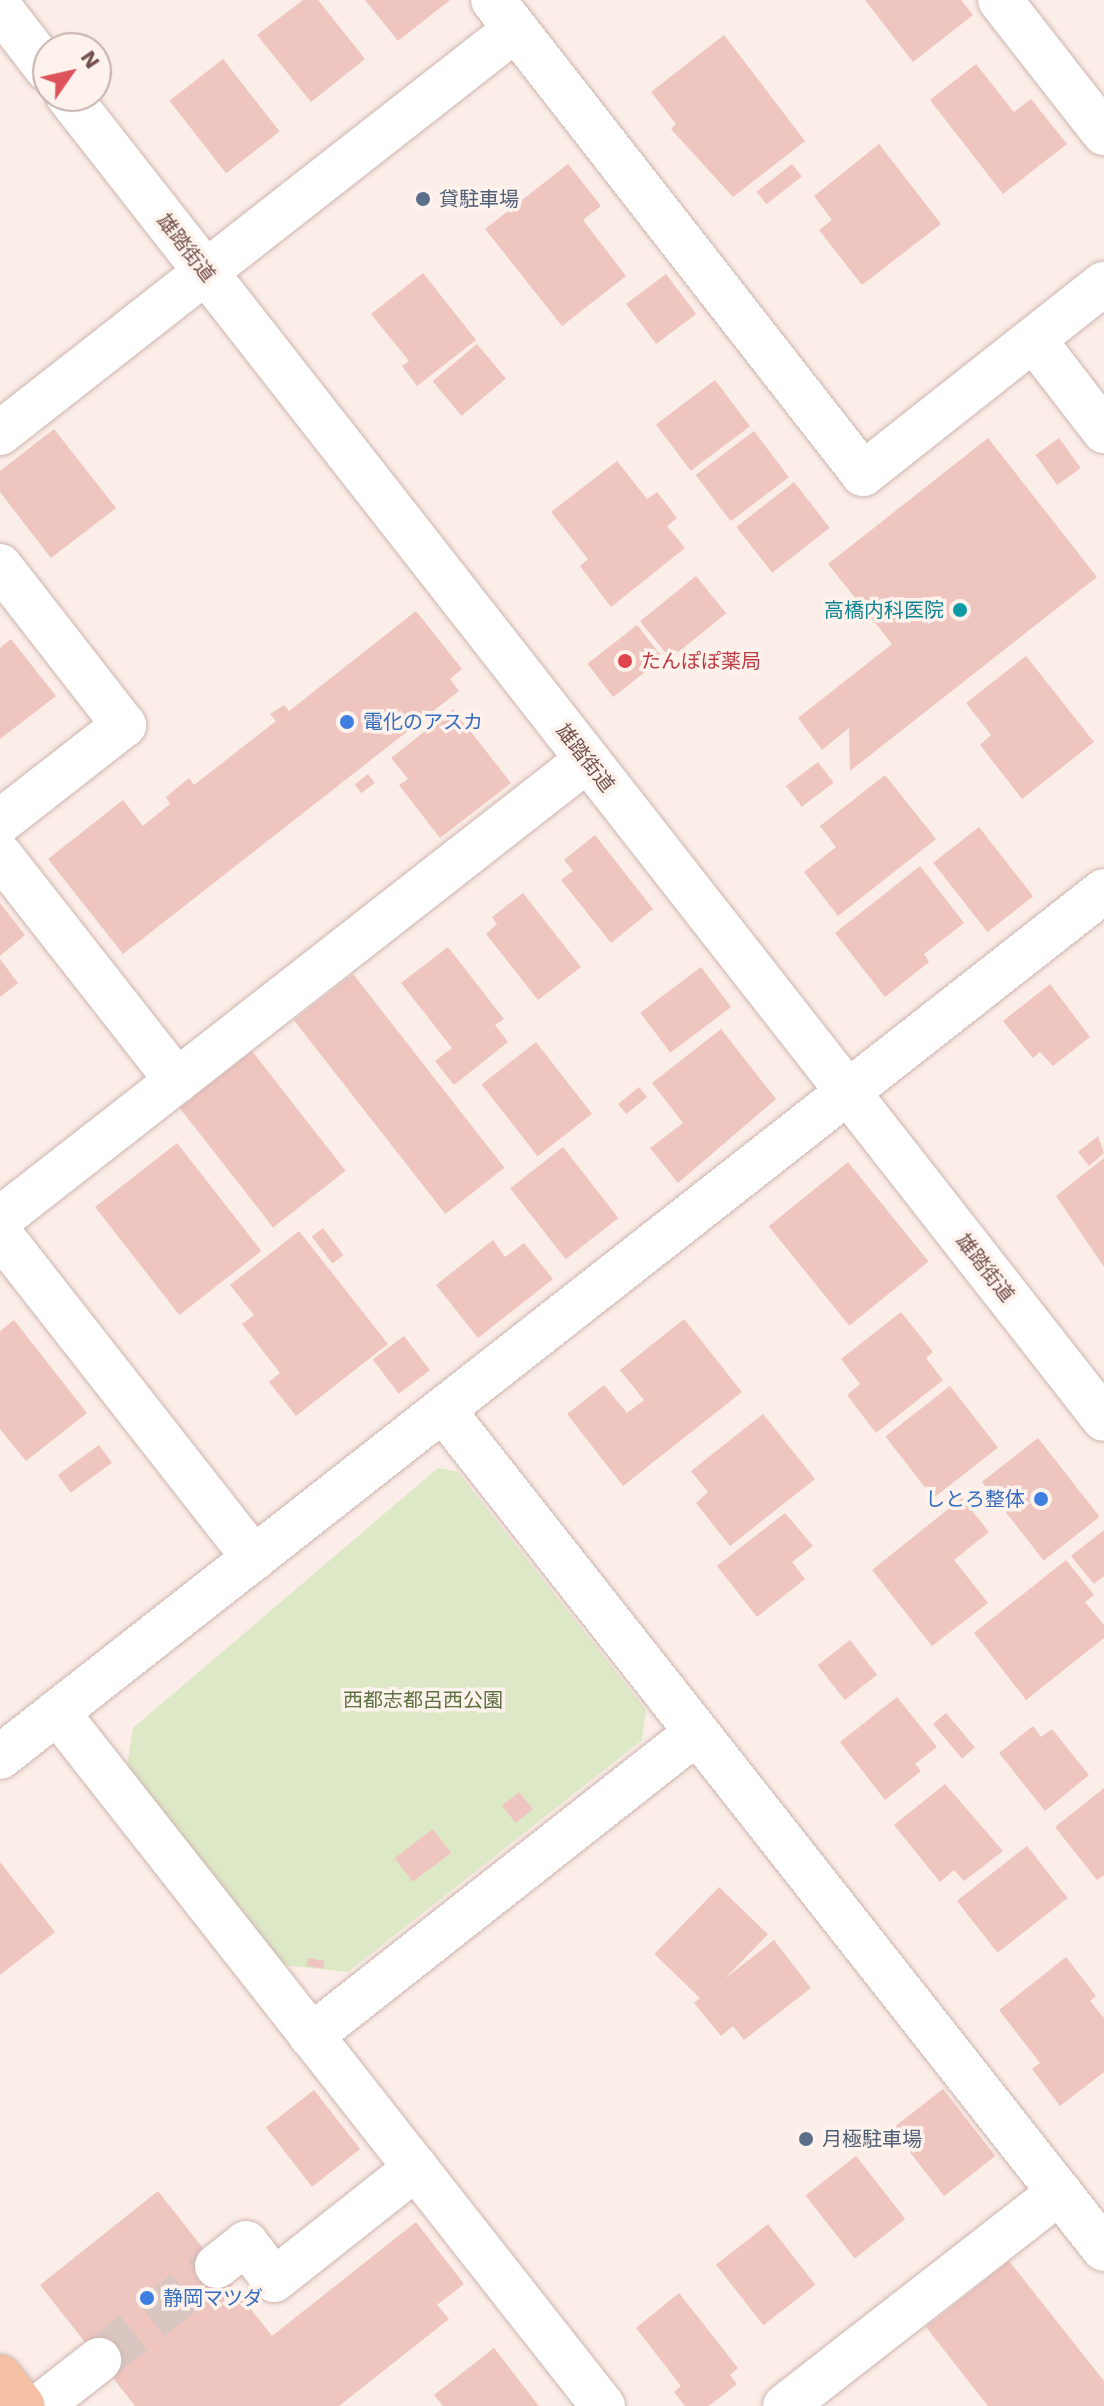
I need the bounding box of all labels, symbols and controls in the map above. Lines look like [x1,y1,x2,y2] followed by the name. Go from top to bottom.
[32,32,112,112] north arrow
[76,46,106,73] text: N
[439,187,519,211] place label: 貸駐車場
[414,190,432,208] marker: 貸駐車場
[152,209,220,287] street label: 雄踏街道
[824,598,944,622] place label: 高橋内科医院
[951,601,969,619] marker: 高橋内科医院
[641,649,761,673] place label: たんぽぽ薬局
[616,652,634,670] marker: たんぽぽ薬局
[363,710,483,734] place label: 電化のアスカ
[338,713,356,731] marker: 電化のアスカ
[551,719,619,797] street label: 雄踏街道
[951,1229,1019,1307] street label: 雄踏街道
[925,1487,1025,1511] place label: しとろ整体
[1032,1490,1050,1508] marker: しとろ整体
[343,1688,503,1712] park label: 西都志都呂西公園
[822,2127,922,2151] place label: 月極駐車場
[797,2130,815,2148] marker: 月極駐車場
[163,2286,263,2310] place label: 静岡マツダ
[138,2289,156,2307] marker: 静岡マツダ

